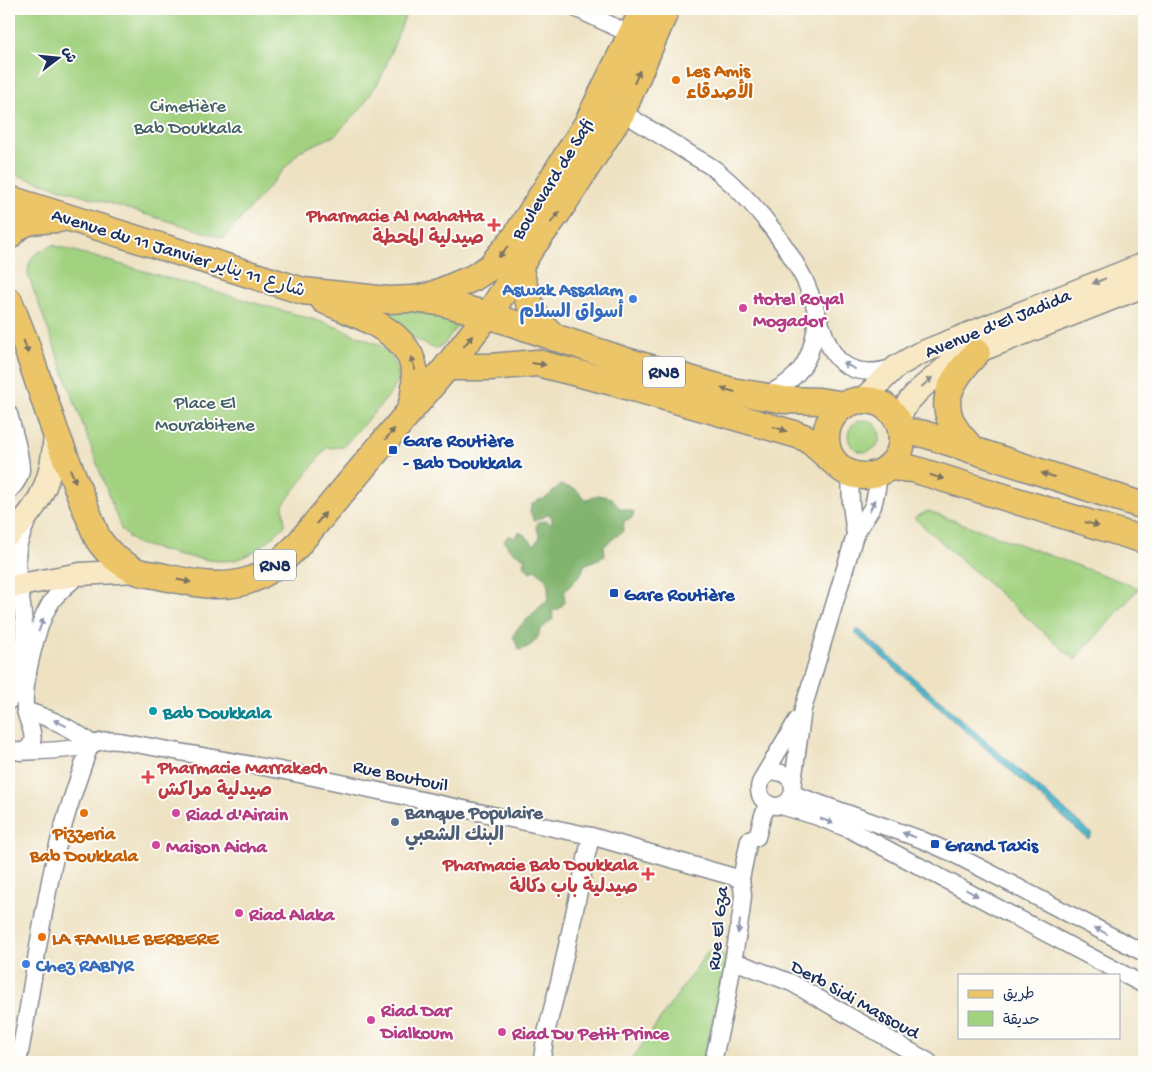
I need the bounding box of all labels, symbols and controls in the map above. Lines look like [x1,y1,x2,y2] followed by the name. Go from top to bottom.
[32,32,82,82] north arrow
[58,45,78,65] text: ش
[686,61,753,106] place label: Les Amis الأصدقاء
[634,70,642,84] one-way arrow
[670,74,682,86] marker: Les Amis الأصدقاء
[133,96,244,141] park label: Cimetière Bab Doukkala
[507,115,600,246] street label: Boulevard de Safi
[48,205,308,304] street label: Avenue du 11 Janvier شارع 11 يناير
[306,206,485,251] place label: Pharmacie Al Mahatta صيدلية المحطة
[549,211,560,224] one-way arrow
[488,219,500,231] marker: Pharmacie Al Mahatta صيدلية المحطة
[497,246,508,259] one-way arrow
[1091,277,1106,285] one-way arrow
[502,280,624,325] place label: Aswak Assalam أسواق السلام
[922,285,1076,365] street label: Avenue d'El Jadida
[753,289,844,334] place label: Hotel Royal Mogador
[627,293,639,305] marker: Aswak Assalam أسواق السلام
[737,302,749,314] marker: Hotel Royal Mogador
[462,335,473,348] one-way arrow
[23,339,31,354] one-way arrow
[409,356,417,371] one-way arrow
[643,357,685,388] road number: RN8
[531,360,547,368] one-way arrow
[842,362,857,370] one-way arrow
[921,376,933,388] one-way arrow
[720,386,735,394] one-way arrow
[155,393,255,438] park label: Place El Mourabitene
[773,426,788,434] one-way arrow
[385,427,396,440] one-way arrow
[403,431,523,476] place label: Gare Routière - Bab Doukkala
[387,444,399,456] marker: Gare Routière - Bab Doukkala
[69,469,77,484] one-way arrow
[1040,471,1055,479] one-way arrow
[929,473,944,481] one-way arrow
[868,499,876,513] one-way arrow
[315,511,326,524] one-way arrow
[1085,521,1100,529] one-way arrow
[254,550,296,580] road number: RN8
[176,577,192,585] one-way arrow
[624,585,736,608] place label: Gare Routière
[608,587,620,599] marker: Gare Routière
[38,618,45,633] one-way arrow
[162,703,273,726] place label: Bab Doukkala
[147,705,159,717] marker: Bab Doukkala
[53,719,67,727] one-way arrow
[351,756,450,799] street label: Rue Boutouil
[157,758,328,803] place label: Pharmacie Marrakech صيدلية مراكش
[142,771,154,783] marker: Pharmacie Marrakech صيدلية مراكش
[404,803,544,850] place label: Banque Populaire البنك الشعبي
[185,805,289,828] place label: Riad d'Airain
[78,807,90,819] marker: Pizzeria Bab Doukkala
[170,807,182,819] marker: Riad d'Airain
[389,816,401,828] marker: Banque Populaire البنك الشعبي
[820,817,835,825] one-way arrow
[29,824,140,869] place label: Pizzeria Bab Doukkala
[901,831,916,839] one-way arrow
[945,836,1039,859] place label: Grand Taxis
[166,837,268,860] place label: Maison Aicha
[929,838,941,850] marker: Grand Taxis
[150,839,162,851] marker: Maison Aicha
[442,855,639,900] place label: Pharmacie Bab Doukkala صيدلية باب دكالة
[642,868,654,880] marker: Pharmacie Bab Doukkala صيدلية باب دكالة
[704,884,735,972] street label: Rue El Gza
[966,889,979,898] one-way arrow
[248,905,336,928] place label: Riad Alaka
[233,907,245,919] marker: Riad Alaka
[735,919,743,935] one-way arrow
[1094,927,1108,935] one-way arrow
[52,929,220,952] place label: LA FAMILLE BERBERE
[36,931,48,943] marker: LA FAMILLE BERBERE
[784,955,924,1047] street label: Derb Sidi Massoud
[35,956,134,979] place label: Chez RABIYR
[20,958,32,970] marker: Chez RABIYR
[958,974,1120,1038] legend
[1003,986,1035,1004] text: طريق
[379,1001,453,1046] place label: Riad Dar Dialkoum
[1003,1012,1040,1030] text: حديقة
[365,1014,377,1026] marker: Riad Dar Dialkoum
[511,1024,670,1047] place label: Riad Du Petit Prince
[496,1026,508,1038] marker: Riad Du Petit Prince

